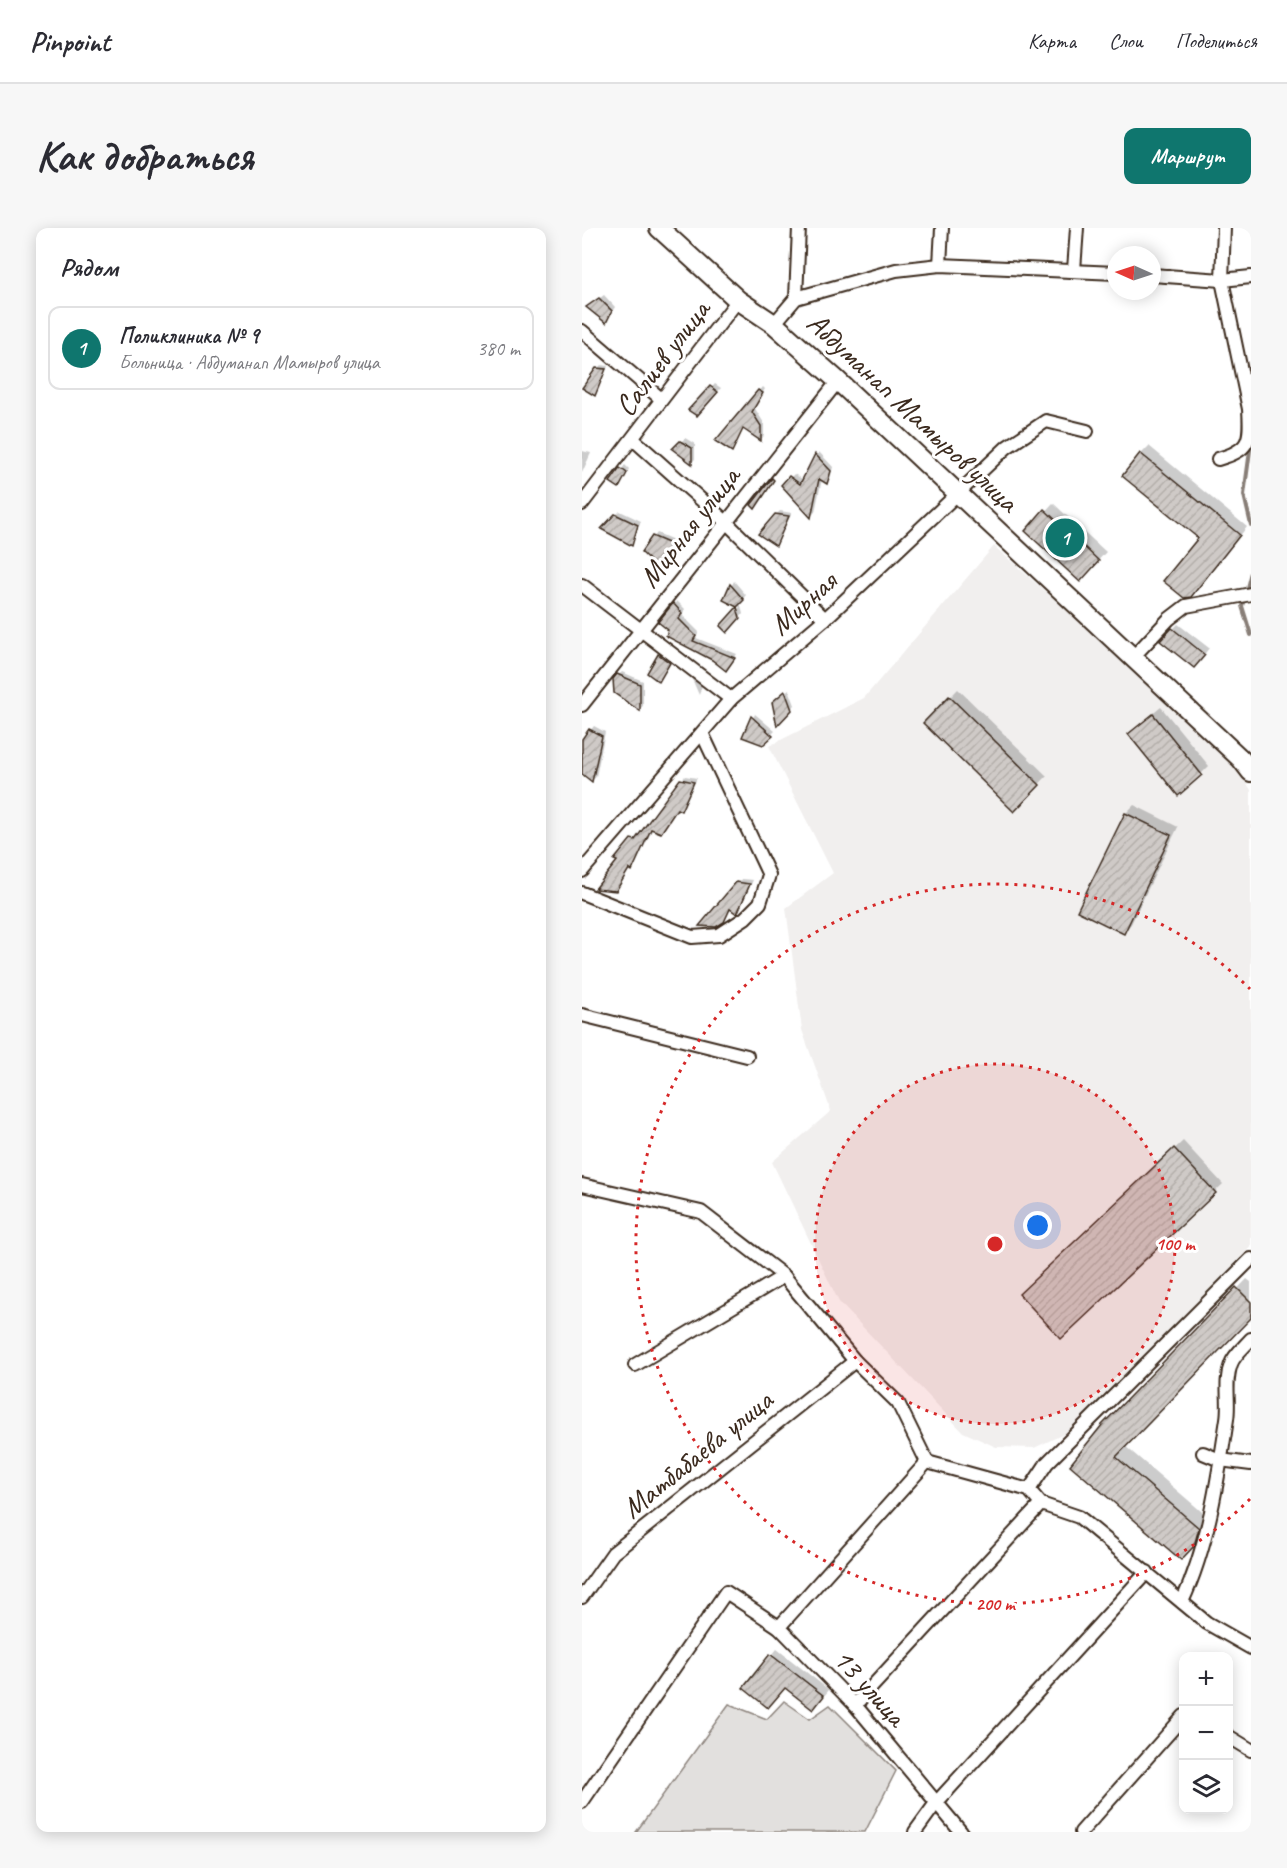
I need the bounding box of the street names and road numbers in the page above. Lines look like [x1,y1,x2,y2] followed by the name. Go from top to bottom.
[606,290,720,424] street label: Салиев улица
[799,304,1028,521] street label: Абдуманап Мамыров улица
[630,457,750,595] street label: Мирная улица
[761,561,847,643] street label: Мирная
[614,1380,782,1527] street label: Матбабаева улица
[825,1640,917,1736] street label: 13 улица

